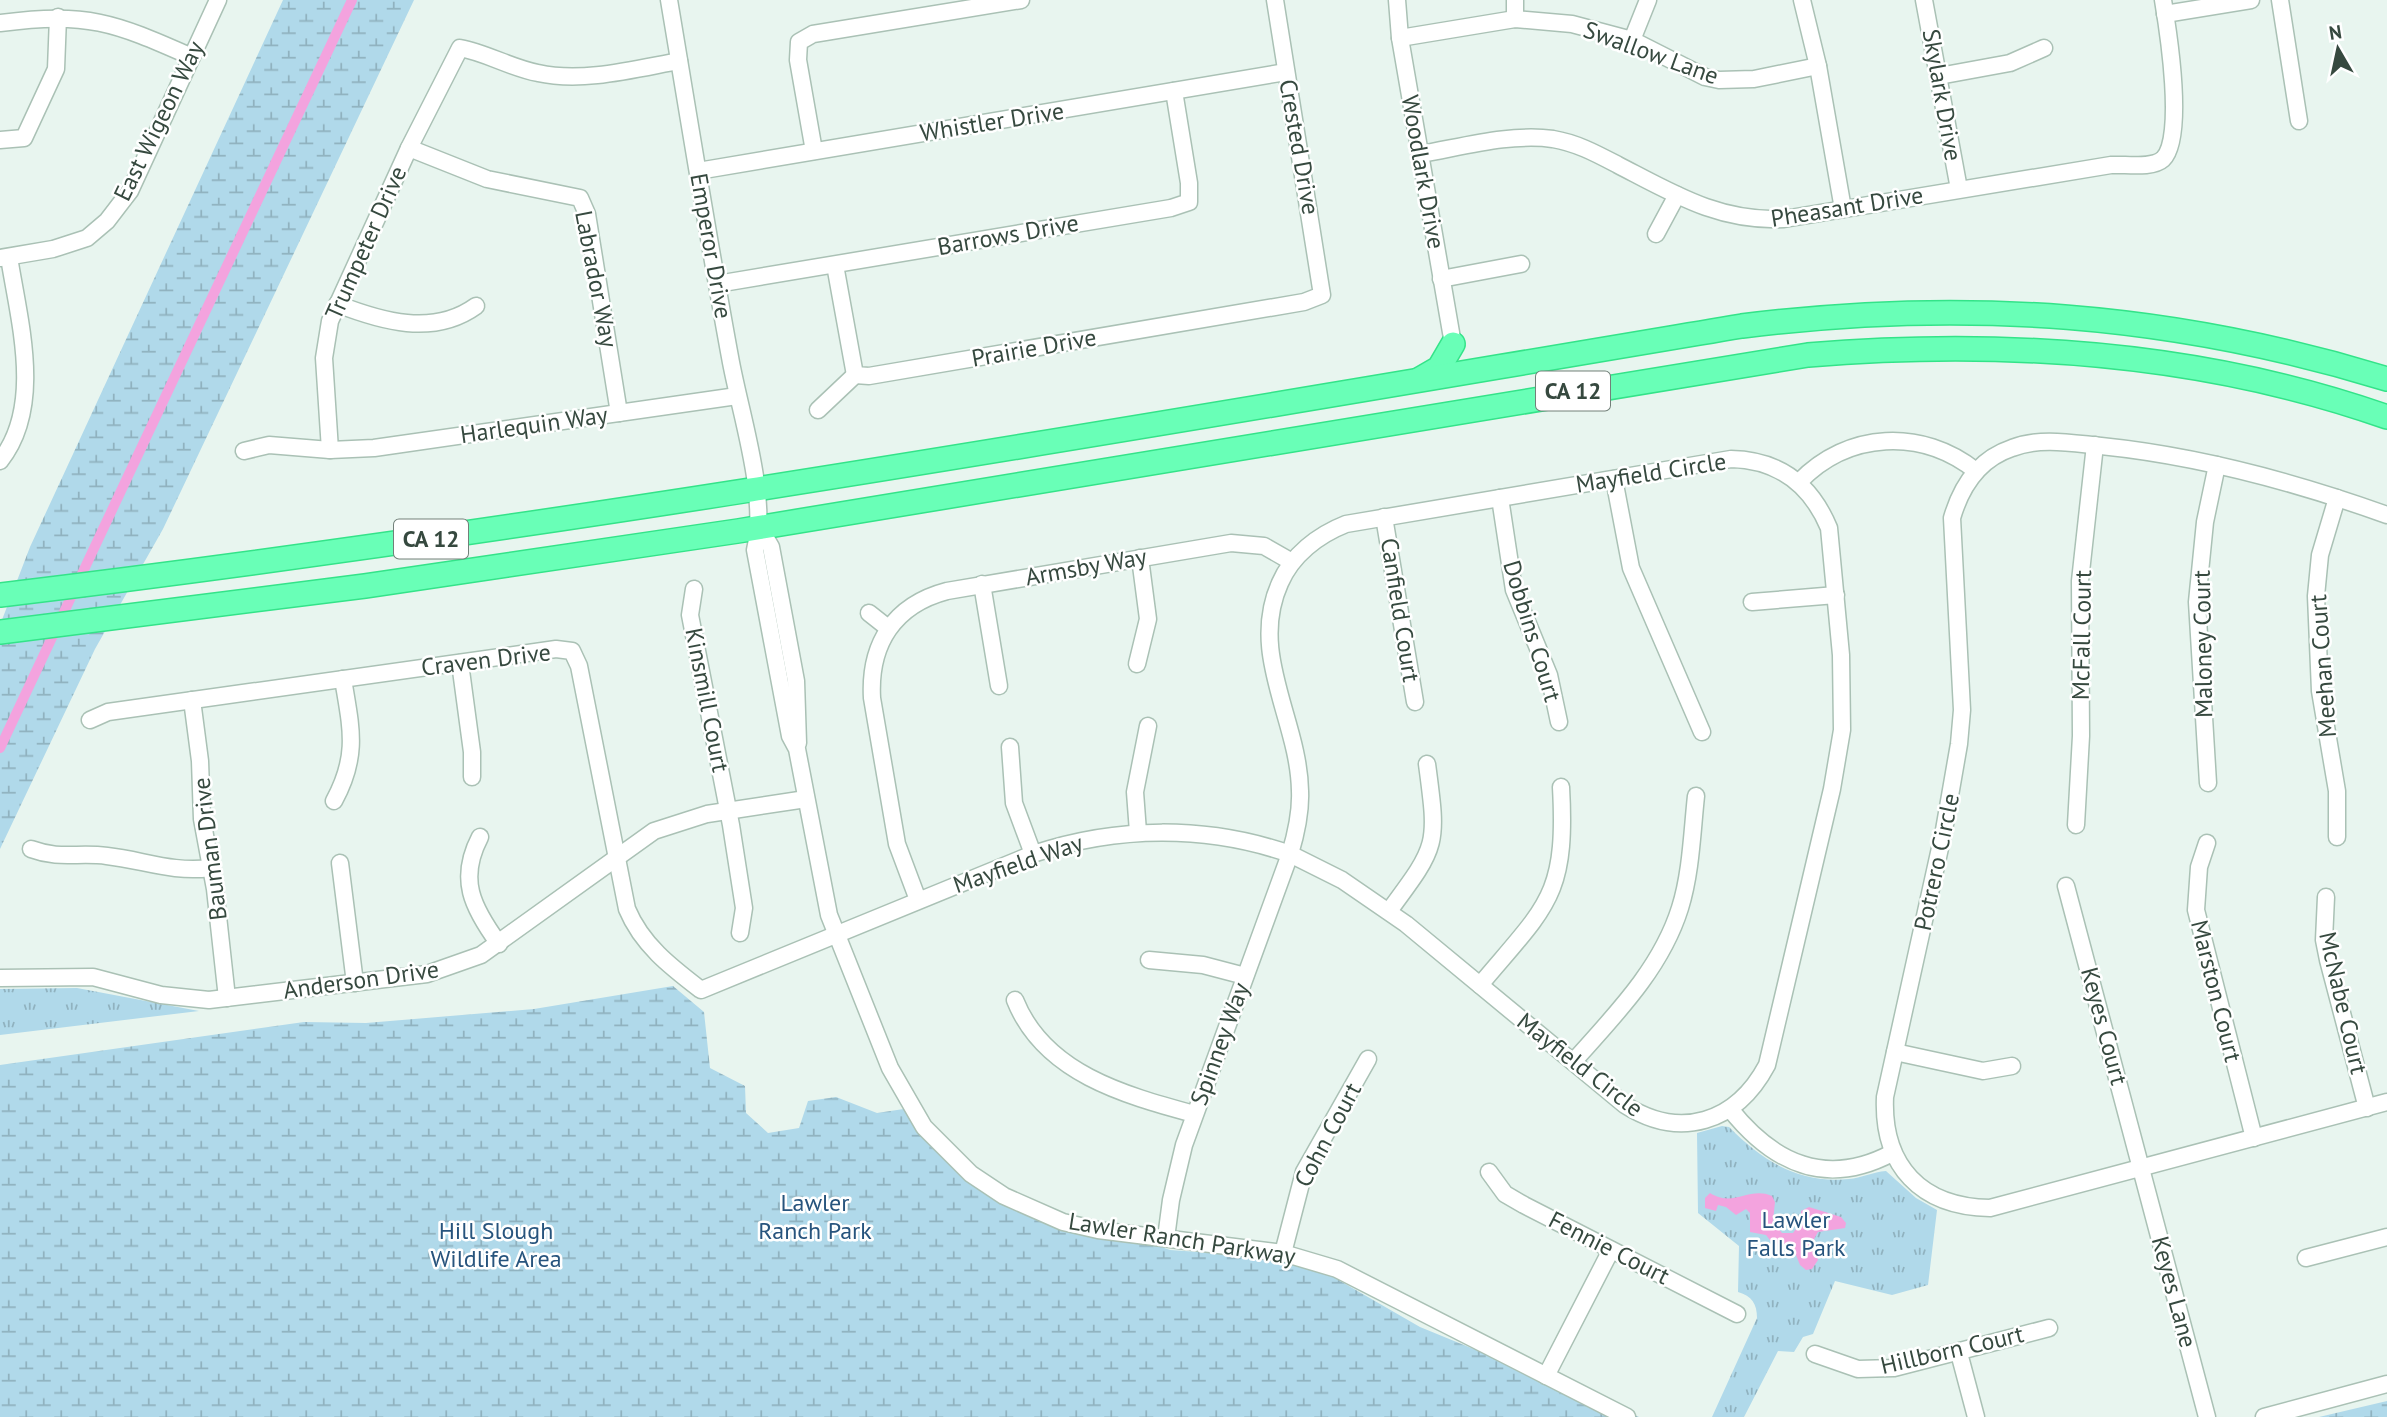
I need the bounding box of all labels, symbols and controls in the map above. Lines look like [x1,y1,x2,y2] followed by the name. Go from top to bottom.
[1579,14,1723,91] street label: Swallow Lane
[2303,14,2373,84] north arrow
[2327,19,2343,45] text: N
[1916,27,1969,163] street label: Skylark Drive
[106,36,211,206] street label: East Wigeon Way
[1272,77,1327,217] street label: Crested Drive
[1395,93,1452,251] street label: Woodlark Drive
[918,95,1066,148] street label: Whistler Drive
[318,161,413,324] street label: Trumpeter Drive
[683,171,740,321] street label: Emperor Drive
[1768,179,1925,234] street label: Pheasant Drive
[935,207,1081,262] street label: Barrows Drive
[568,208,625,350] street label: Labrador Way
[969,321,1099,374] street label: Prairie Drive
[1536,372,1610,410] road number: CA 12
[458,399,610,450] street label: Harlequin Way
[1573,445,1728,500] street label: Mayfield Circle
[394,520,468,558] road number: CA 12
[1374,536,1427,684] street label: Canfield Court
[1023,541,1149,592] street label: Armsby Way
[1496,556,1569,705] street label: Dobbins Court
[2065,570,2098,700] street label: McFall Court
[2186,570,2219,718] street label: Maloney Court
[2302,593,2343,739] street label: Meehan Court
[678,625,737,775] street label: Kinsmill Court
[419,636,552,683] street label: Craven Drive
[185,776,234,922] street label: Bauman Drive
[1907,790,1966,933] street label: Potrero Circle
[949,827,1087,900] street label: Mayfield Way
[2184,917,2249,1065] street label: Marston Court
[2312,929,2375,1077] street label: McNabe Court
[281,953,441,1006] street label: Anderson Drive
[2074,964,2135,1088] street label: Keyes Court
[1183,978,1256,1109] street label: Spinney Way
[1511,1006,1650,1124] street label: Mayfield Circle
[1287,1077,1368,1192] street label: Cohn Court
[758,1187,872,1246] park label: Lawler Ranch Park
[1544,1204,1675,1291] street label: Fennie Court
[1747,1204,1846,1263] park label: Lawler Falls Park
[1066,1205,1298,1272] street label: Lawler Ranch Parkway
[430,1215,562,1274] park label: Hill Slough Wildlife Area
[2145,1233,2204,1351] street label: Keyes Lane
[1877,1318,2026,1381] street label: Hillborn Court

